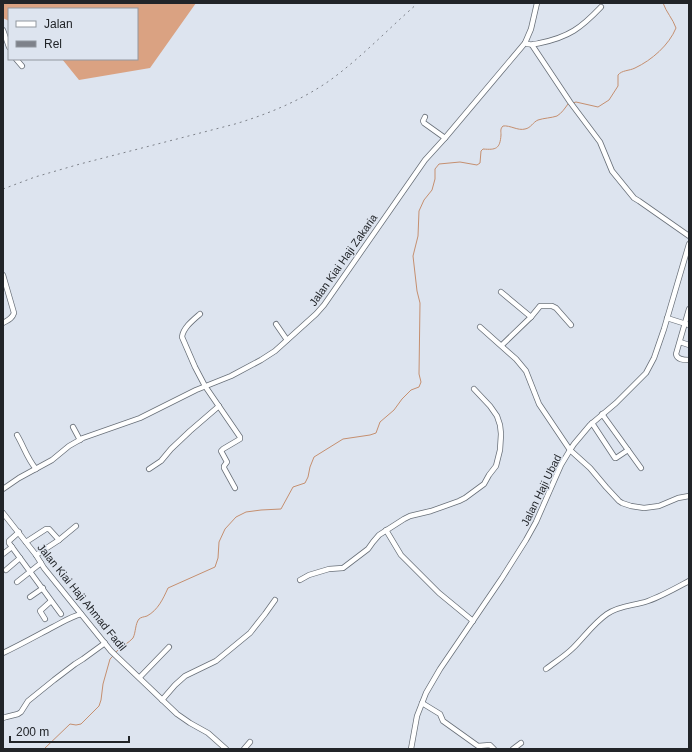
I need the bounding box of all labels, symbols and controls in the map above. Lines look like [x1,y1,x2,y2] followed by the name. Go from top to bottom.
[8,8,138,60] legend
[44,17,73,31] text: Jalan
[44,37,62,51] text: Rel
[307,211,380,308] street label: Jalan Kiai Haji Zakaria
[519,452,563,528] street label: Jalan Haji Ubad
[35,541,129,653] street label: Jalan Kiai Haji Ahmad Fadil
[10,718,129,744] scale bar
[16,725,49,739] text: 200 m

